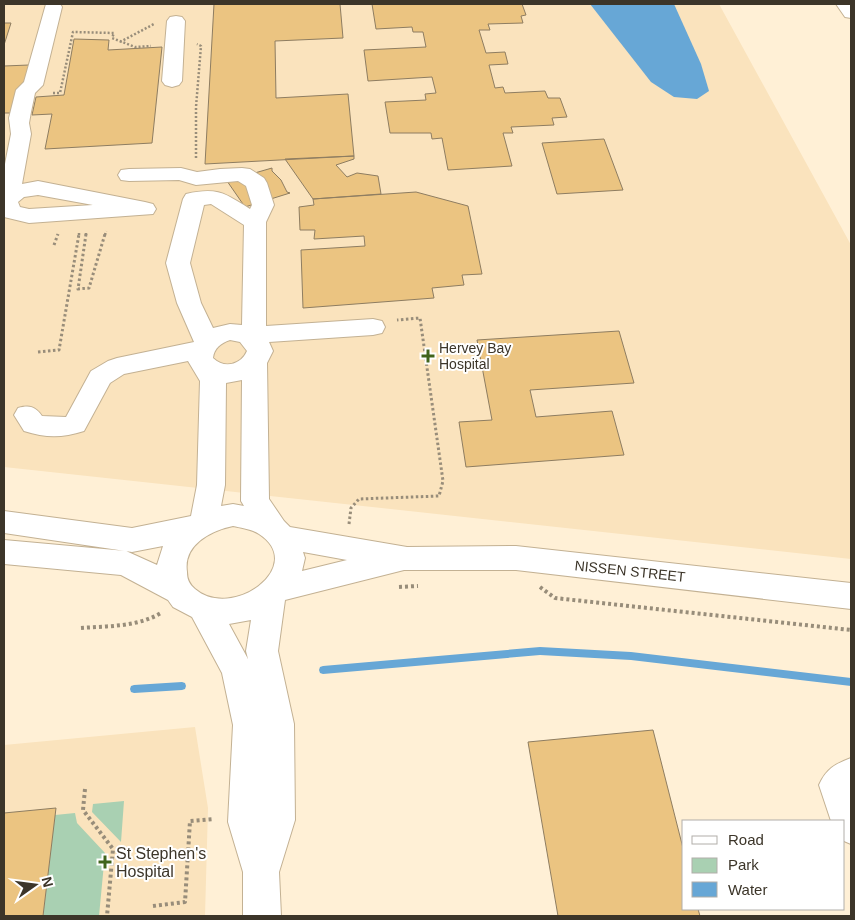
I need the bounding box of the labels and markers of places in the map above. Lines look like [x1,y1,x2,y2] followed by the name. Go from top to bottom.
[439,340,511,372] place label: Hervey Bay Hospital
[421,349,435,363] marker: Hervey Bay Hospital
[116,845,206,880] place label: St Stephen's Hospital
[98,855,112,869] marker: St Stephen's Hospital

